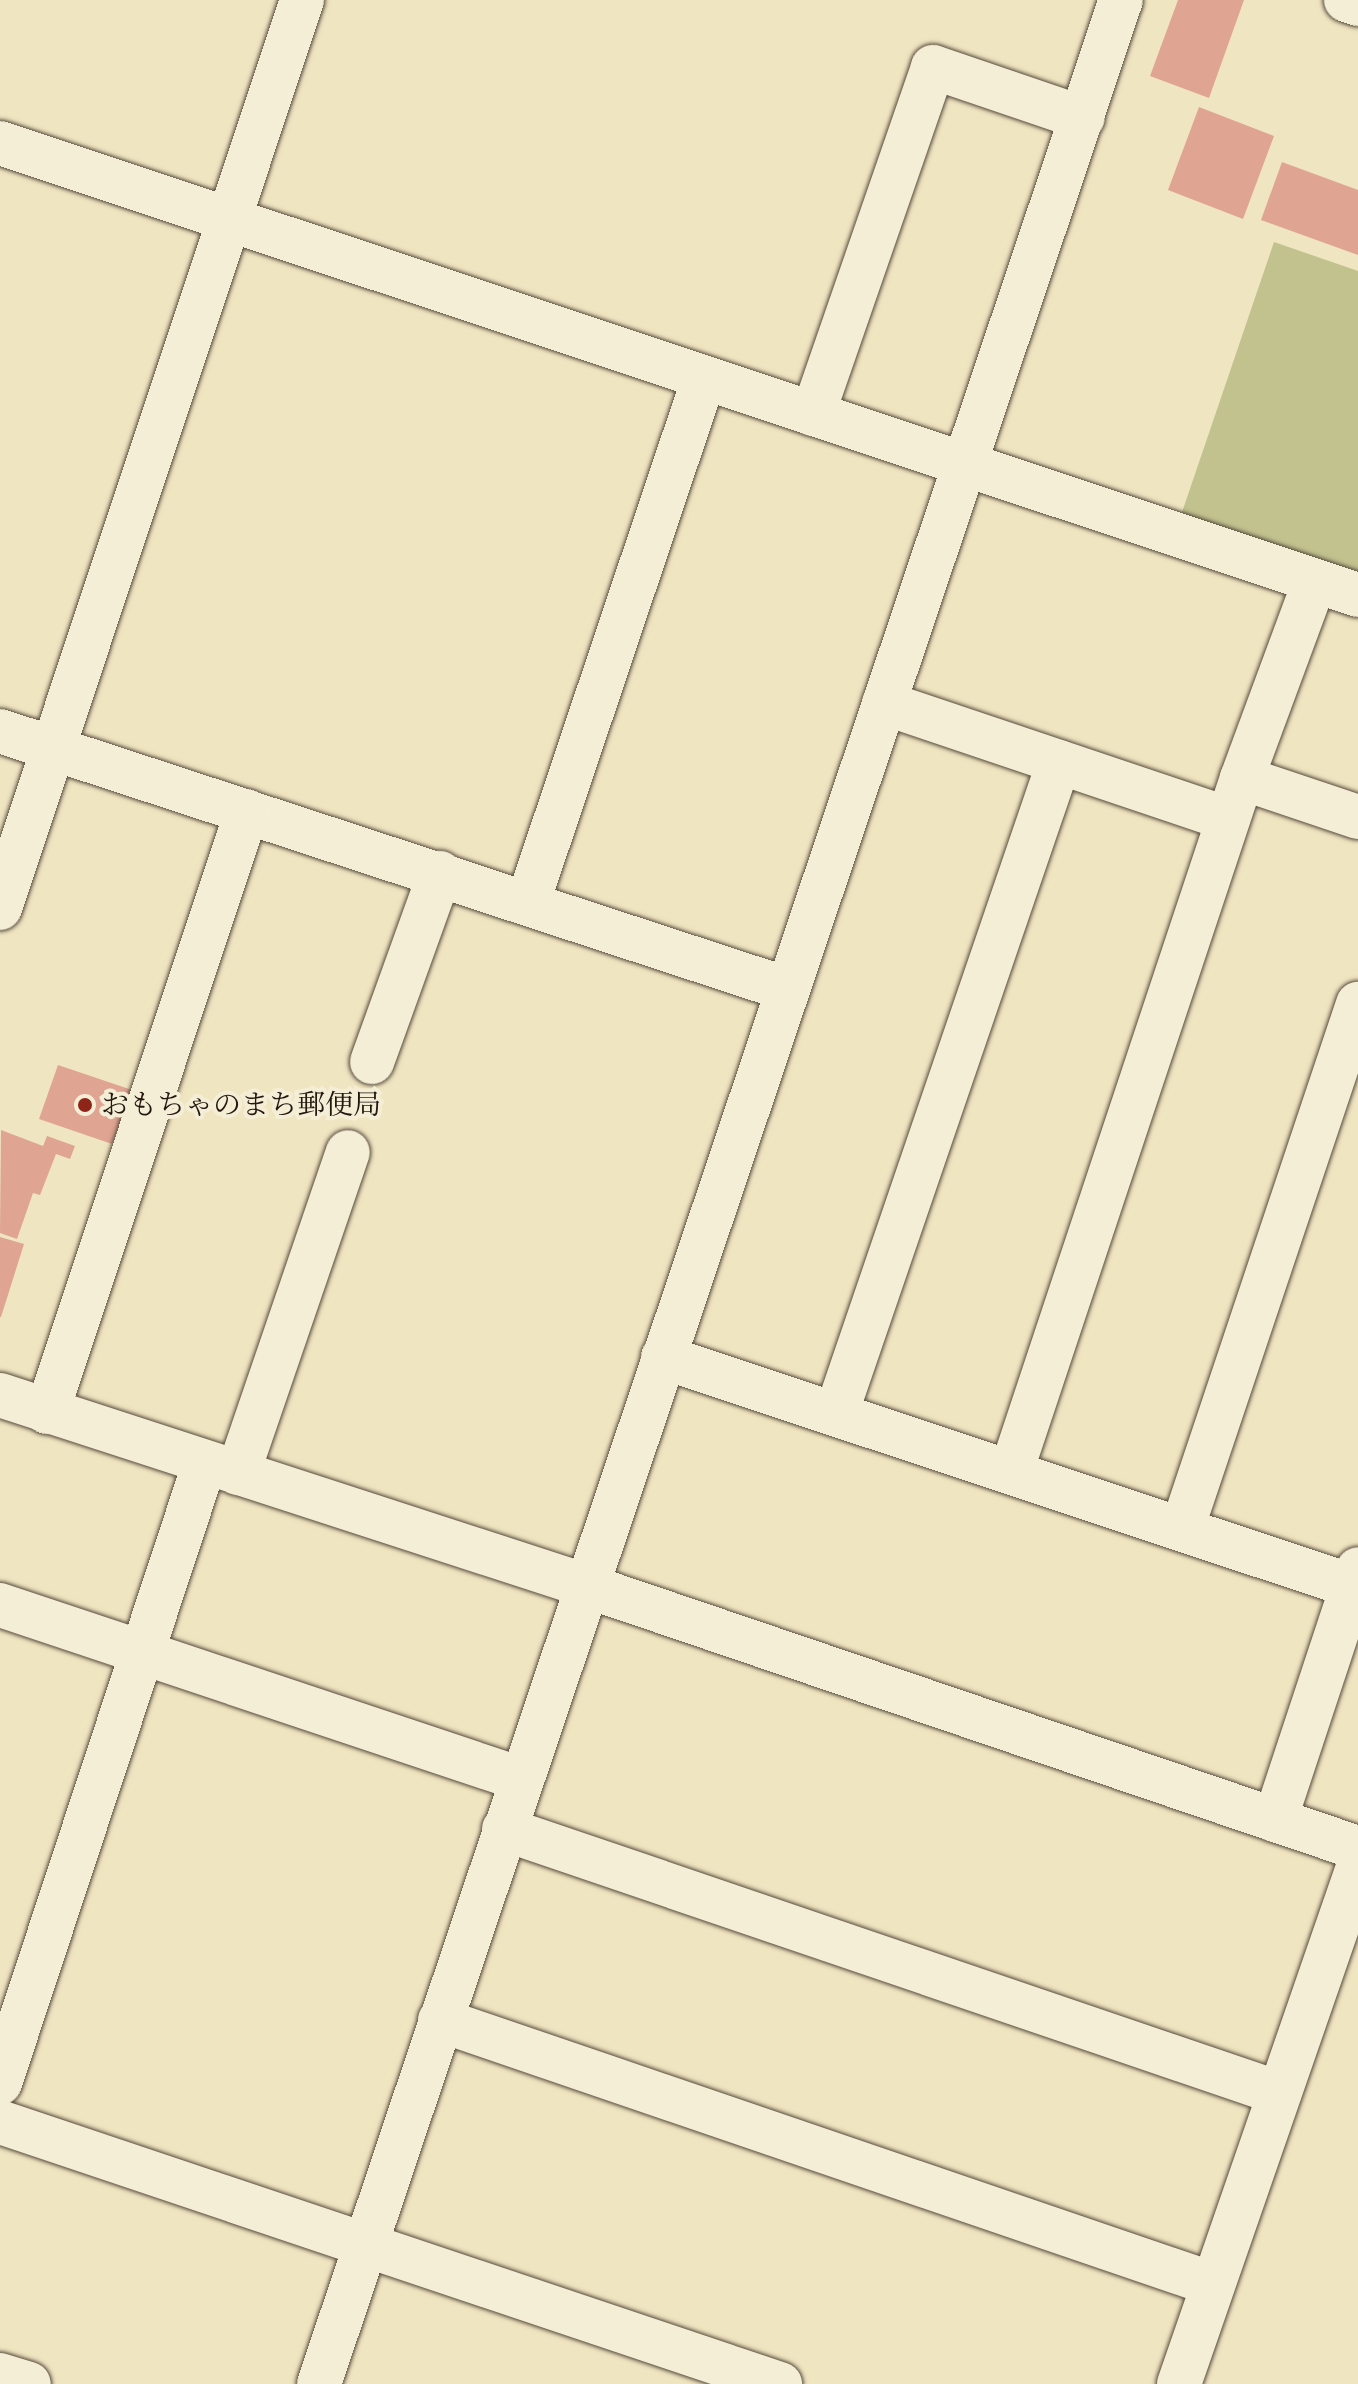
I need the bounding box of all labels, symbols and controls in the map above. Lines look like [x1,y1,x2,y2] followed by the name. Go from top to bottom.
[101,1088,381,1122] place label: おもちゃのまち郵便局
[76,1096,94,1114] marker: おもちゃのまち郵便局

